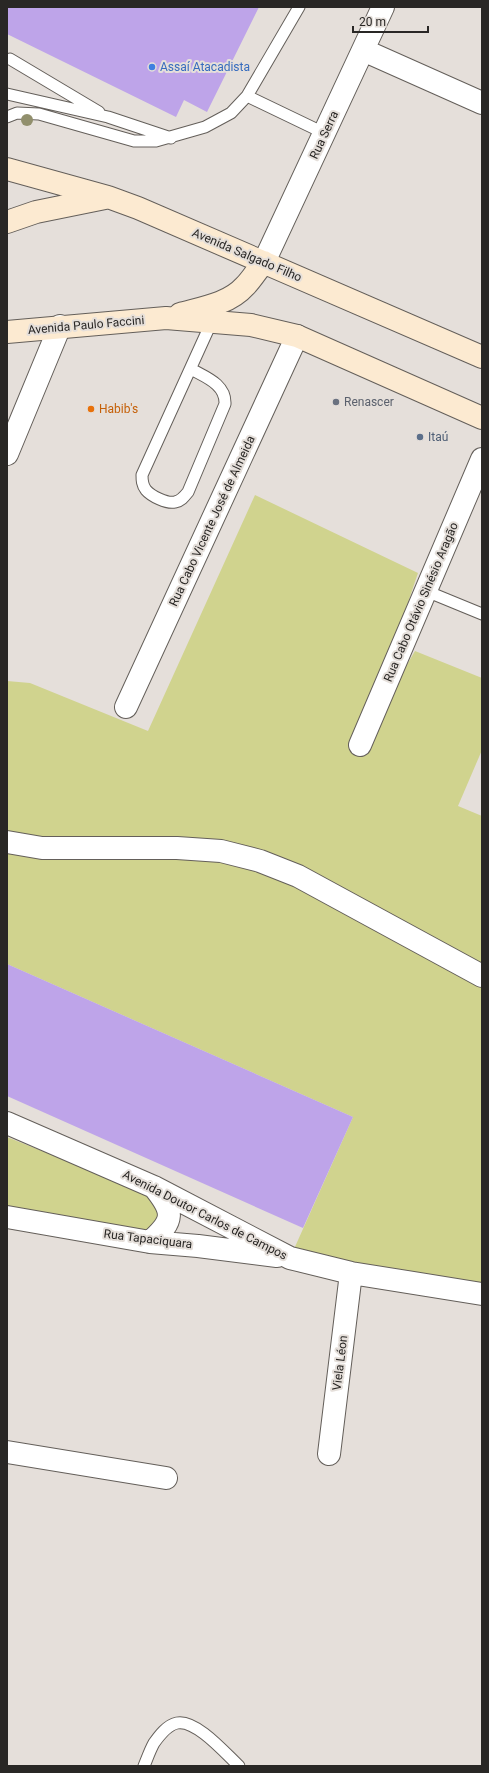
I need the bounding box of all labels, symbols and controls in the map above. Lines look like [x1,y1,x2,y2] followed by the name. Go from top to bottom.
[353,8,428,34] scale bar
[359,15,386,29] text: 20 m
[160,60,250,74] place label: Assaí Atacadista
[147,62,157,72] marker: Assaí Atacadista
[307,109,341,161] street label: Rua Serra
[190,226,304,285] street label: Avenida Salgado Filho
[27,313,145,337] street label: Avenida Paulo Faccini
[344,395,394,409] place label: Renascer
[331,397,341,407] marker: Renascer
[99,402,138,416] place label: Habib's
[86,404,96,414] marker: Habib's
[428,430,448,444] place label: Itaú
[415,432,425,442] marker: Itaú
[166,434,258,608] street label: Rua Cabo Vicente José de Almeida
[381,520,461,684] street label: Rua Cabo Otávio Sinésio Aragão
[120,1167,290,1263] street label: Avenida Doutor Carlos de Campos
[103,1227,193,1251] street label: Rua Tapaciquara
[330,1335,350,1391] street label: Viela Léon

